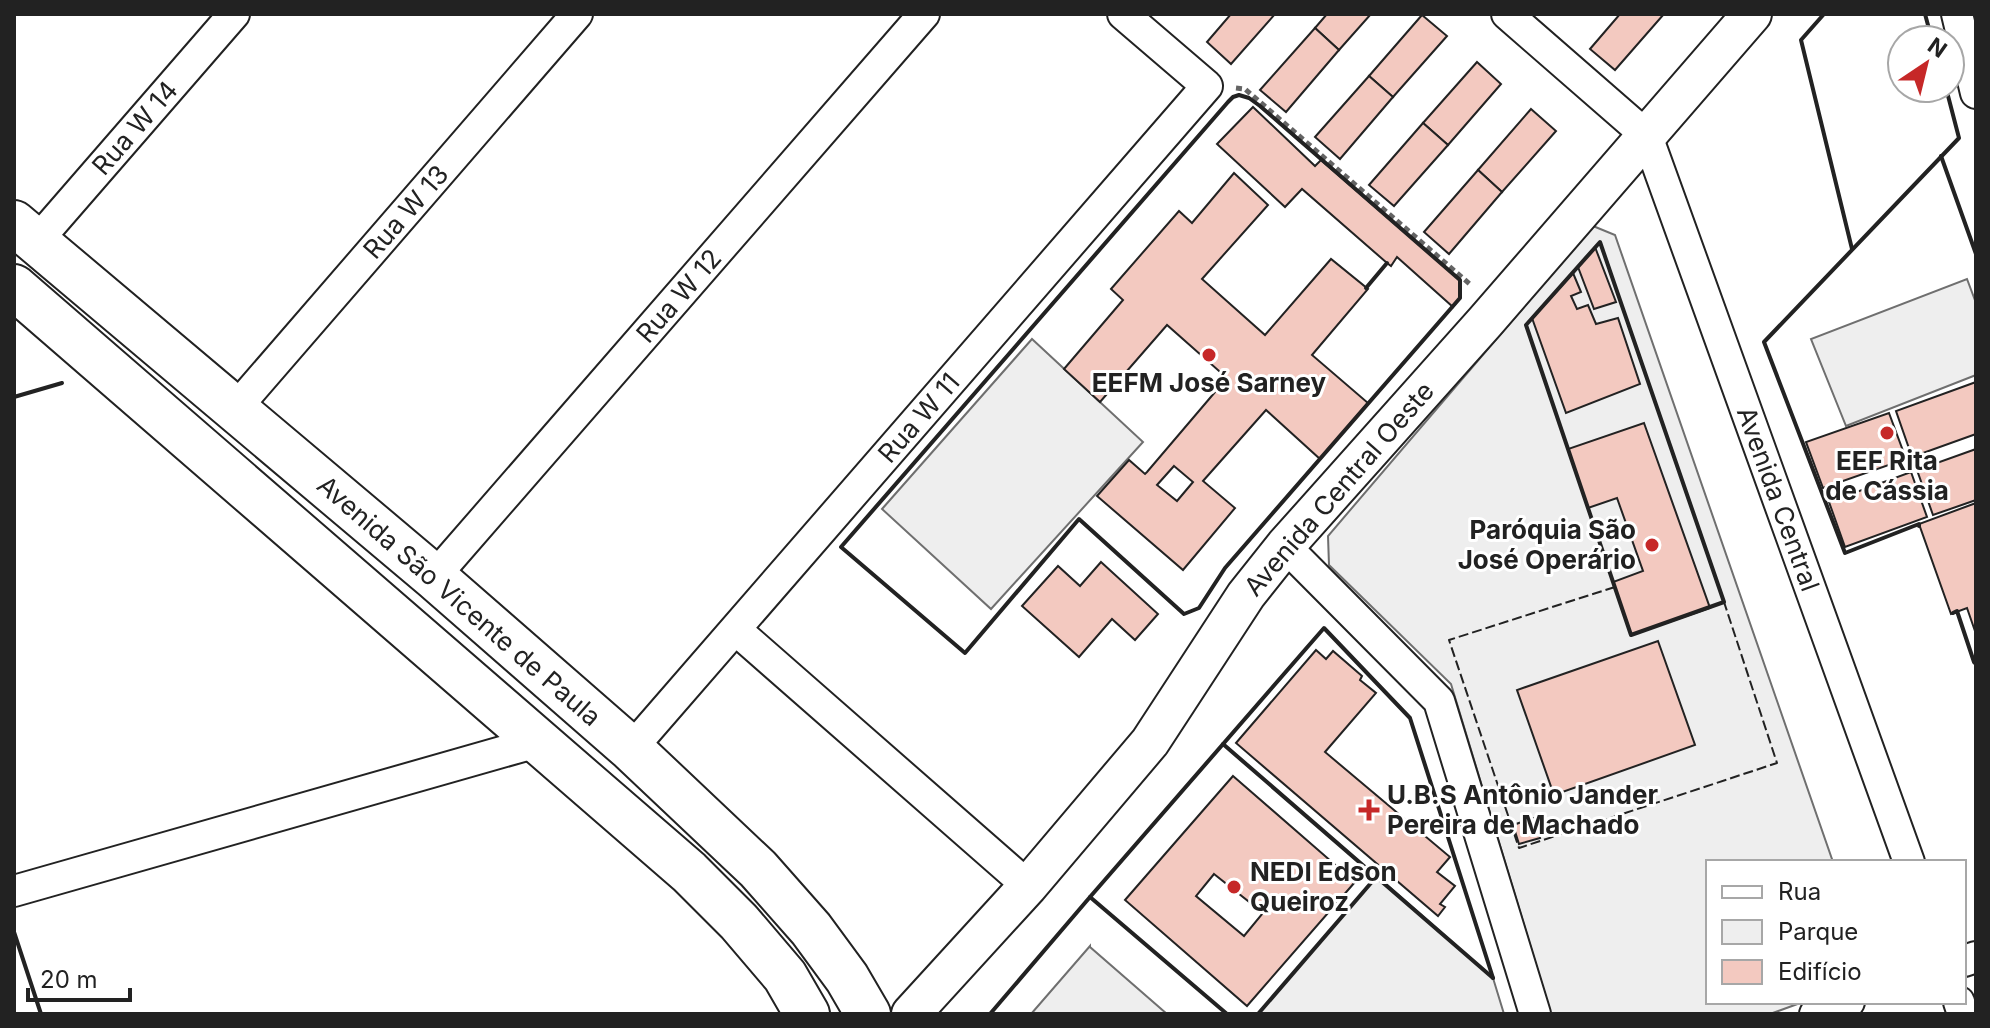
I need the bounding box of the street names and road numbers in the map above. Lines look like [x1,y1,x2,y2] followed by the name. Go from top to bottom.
[85,74,184,181] street label: Rua W 14
[357,159,455,265] street label: Rua W 13
[630,243,728,349] street label: Rua W 12
[871,367,966,469] street label: Rua W 11
[1237,375,1440,602] street label: Avenida Central Oeste
[1731,403,1826,595] street label: Avenida Central
[311,469,607,732] street label: Avenida São Vicente de Paula

